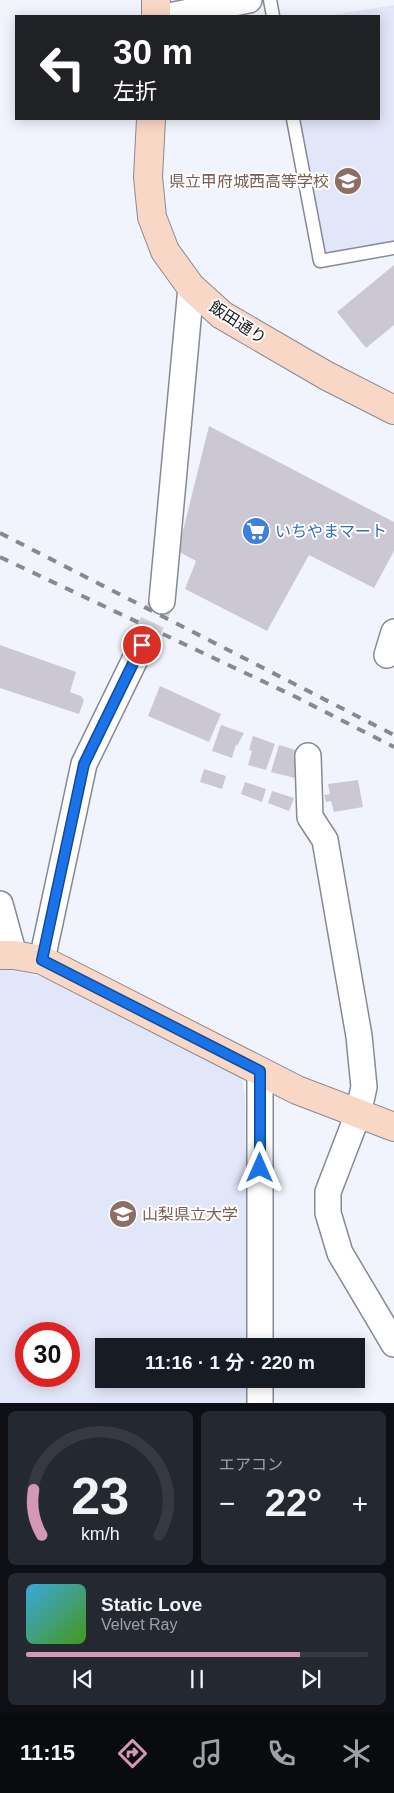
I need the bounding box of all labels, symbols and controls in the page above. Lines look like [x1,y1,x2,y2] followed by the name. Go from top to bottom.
[113,32,193,71] text: 30 m
[30,35,95,100] icon: left
[113,79,157,104] text: 左折
[333,166,363,196] school or university icon: 県立甲府城西高等学校
[169,173,329,190] place label: 県立甲府城西高等学校
[206,298,269,347] street label: 飯田通り
[241,516,271,546] supermarket icon: いちやまマート
[275,523,387,540] place label: いちやまマート
[121,624,163,666] pin
[128,631,156,659] icon: arrive
[233,1141,285,1193] position arrow
[108,1199,138,1229] school or university icon: 山梨県立大学
[142,1206,238,1223] place label: 山梨県立大学
[15,1322,80,1387] speed limit sign: 30
[145,1352,315,1373] text: 11:16 · 1 分 · 220 m
[219,1456,283,1473] text: エアコン
[72,1467,129,1525] text: 23
[265,1482,322,1524] text: 22°
[219,1488,235,1519] text: −
[352,1488,368,1519] text: +
[81,1524,120,1544] text: km/h
[101,1594,202,1615] text: Static Love
[101,1616,177,1633] text: Velvet Ray
[69,1665,97,1693] icon: previous
[183,1665,211,1693] icon: pause
[297,1665,325,1693] icon: next
[115,1736,150,1771] icon: directions
[190,1736,225,1771] icon: music
[264,1736,299,1771] icon: phone
[339,1736,374,1771] icon: climate
[20,1740,75,1765] text: 11:15

